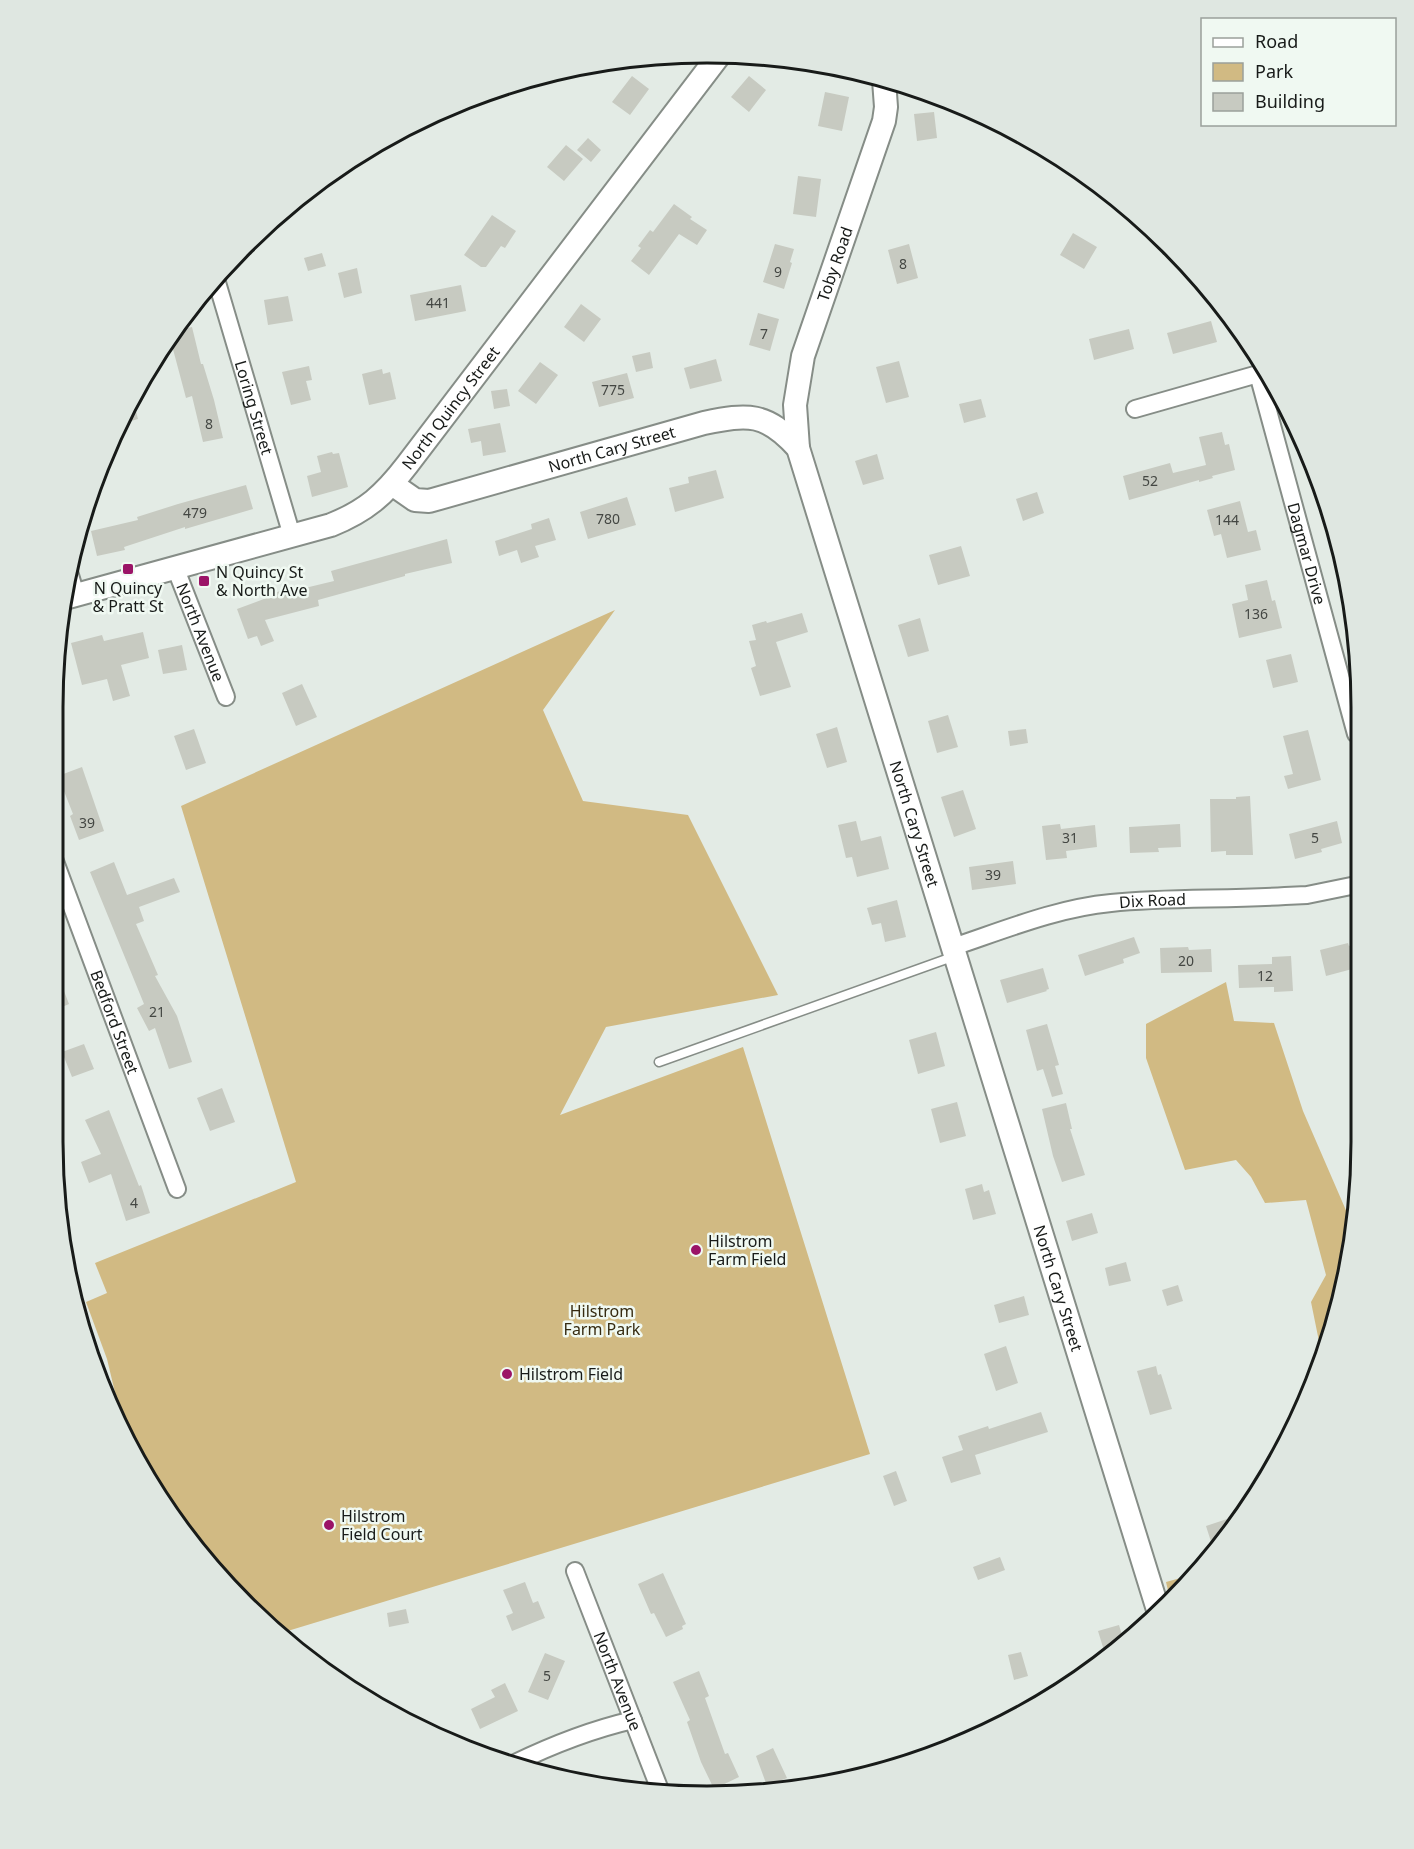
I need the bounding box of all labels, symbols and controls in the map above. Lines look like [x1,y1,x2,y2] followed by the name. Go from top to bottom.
[1201,18,1396,126] legend
[1255,29,1298,53] text: Road
[1255,59,1293,83] text: Park
[1255,89,1325,113] text: Building
[812,224,858,304] street label: Toby Road
[899,254,907,273] house number: 8
[774,262,782,281] house number: 9
[426,293,450,312] house number: 441
[760,324,768,343] house number: 7
[397,342,505,474] street label: North Quincy Street
[230,358,278,458] street label: Loring Street
[601,380,625,399] house number: 775
[205,414,213,433] house number: 8
[546,421,678,478] street label: North Cary Street
[1142,471,1158,490] house number: 52
[1282,500,1331,607] street label: Dagmar Drive
[183,503,207,522] house number: 479
[596,509,620,528] house number: 780
[1215,510,1239,529] house number: 144
[216,561,308,601] place label: N Quincy St & North Ave
[121,562,135,576] marker: N Quincy & Pratt St
[197,574,211,588] marker: N Quincy St & North Ave
[92,577,164,617] place label: N Quincy & Pratt St
[171,579,230,685] street label: North Avenue
[1244,604,1268,623] house number: 136
[885,758,944,890] street label: North Cary Street
[79,813,95,832] house number: 39
[1062,828,1078,847] house number: 31
[1311,828,1319,847] house number: 5
[985,865,1001,884] house number: 39
[1118,888,1186,913] street label: Dix Road
[1178,951,1194,970] house number: 20
[1257,966,1273,985] house number: 12
[85,967,144,1077] street label: Bedford Street
[149,1002,165,1021] house number: 21
[130,1193,138,1212] house number: 4
[1028,1222,1088,1354] street label: North Cary Street
[708,1230,786,1270] place label: Hilstrom Farm Field
[689,1243,703,1257] marker: Hilstrom Farm Field
[564,1300,641,1340] park label: Hilstrom Farm Park
[519,1363,623,1385] place label: Hilstrom Field
[500,1367,514,1381] marker: Hilstrom Field
[341,1505,423,1545] place label: Hilstrom Field Court
[322,1518,336,1532] marker: Hilstrom Field Court
[589,1628,647,1734] street label: North Avenue
[543,1666,551,1685] house number: 5

